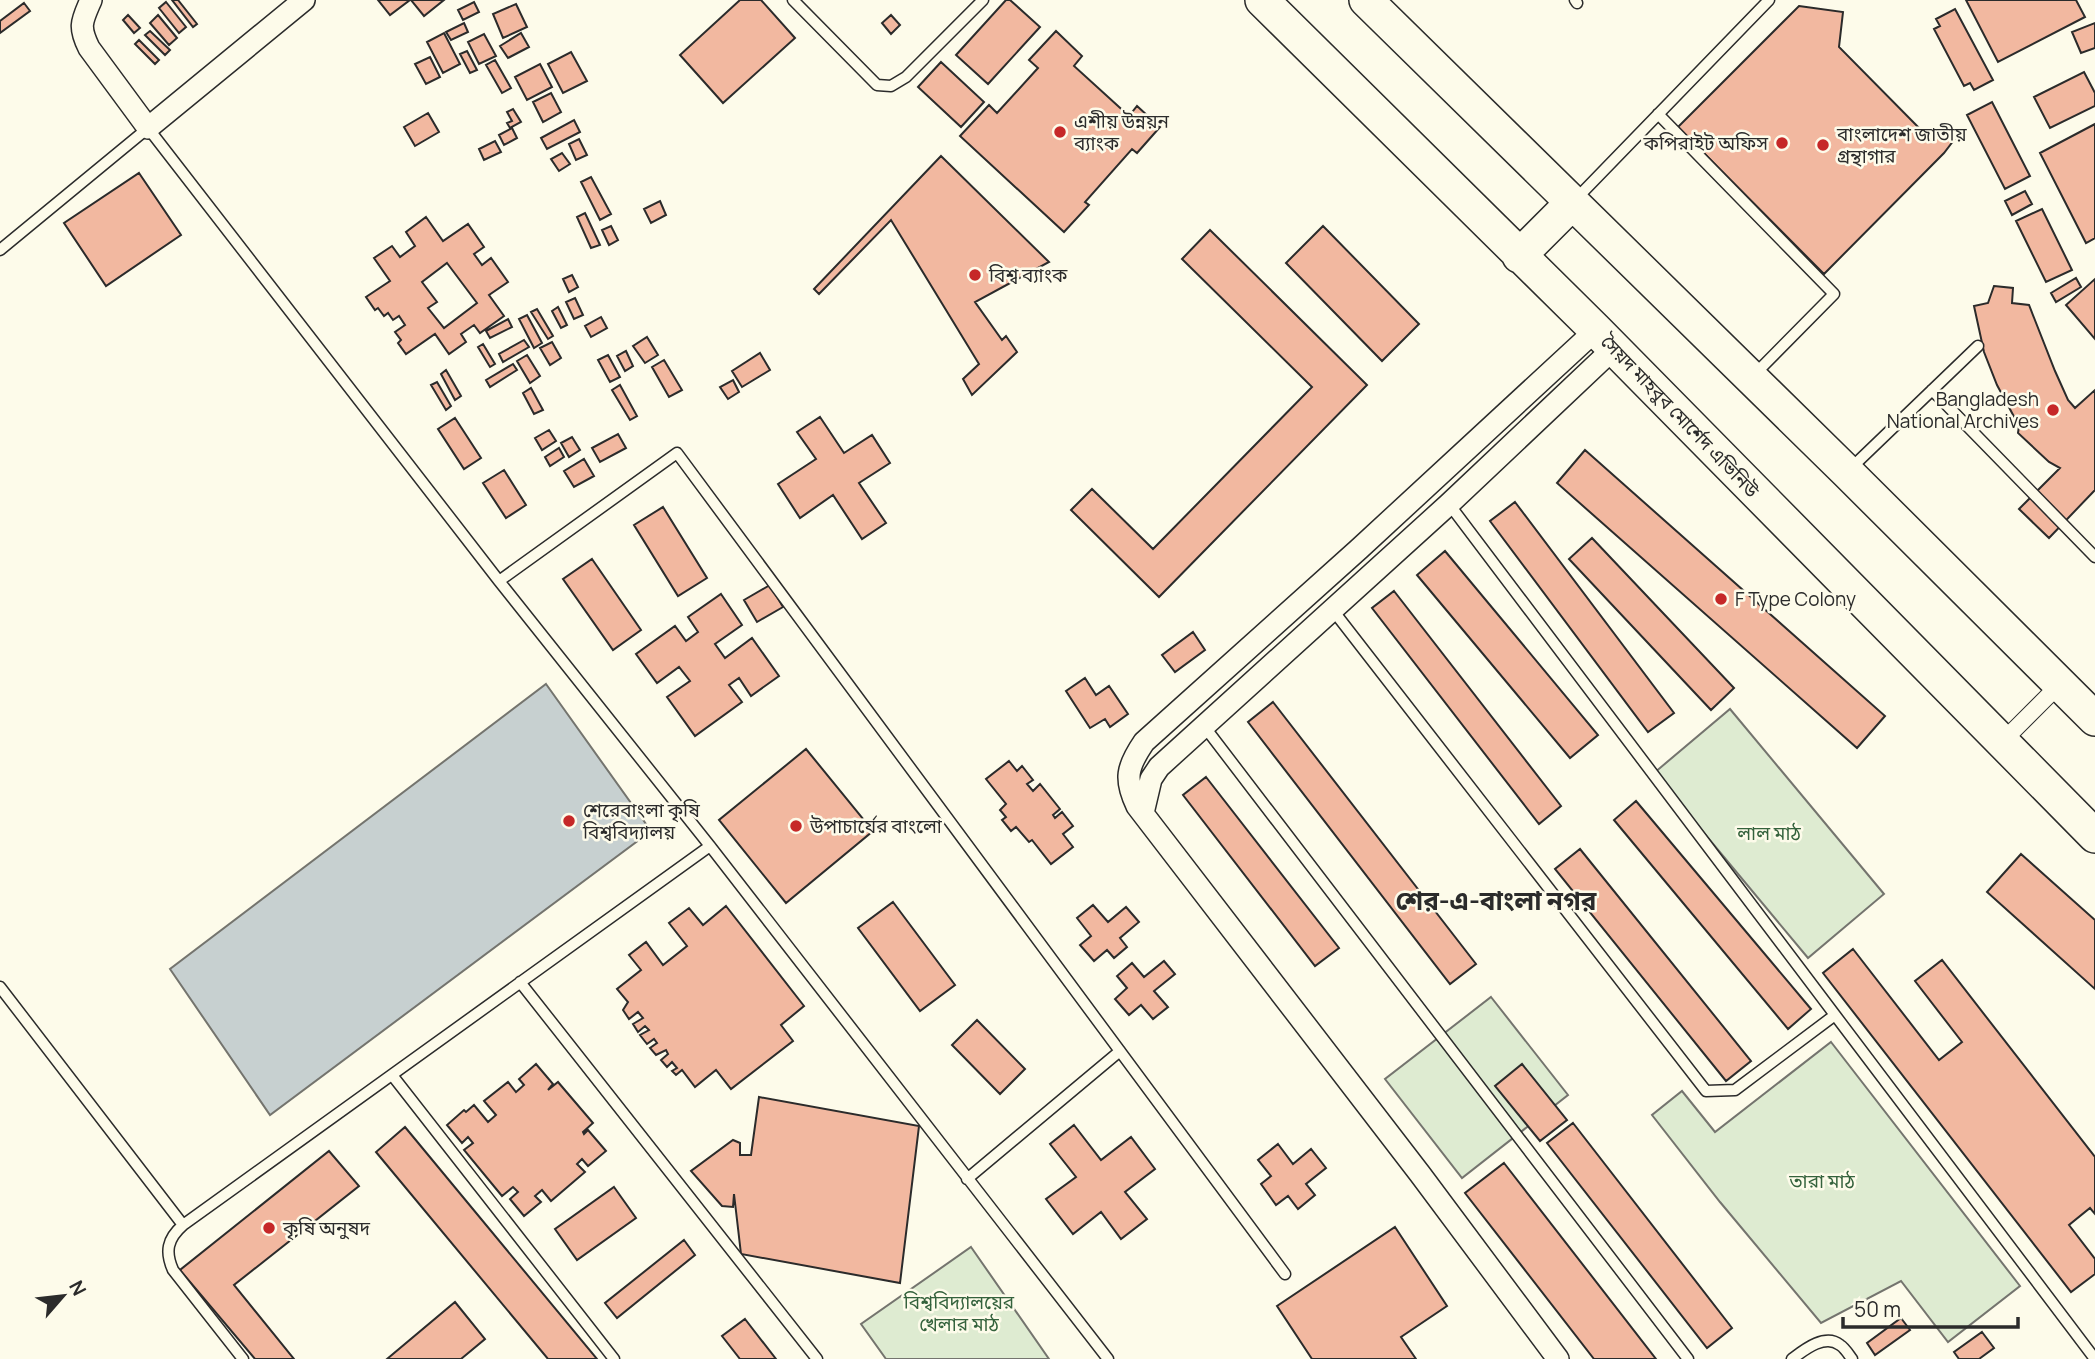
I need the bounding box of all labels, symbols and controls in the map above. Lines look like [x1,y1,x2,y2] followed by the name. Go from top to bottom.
[1073,108,1170,156] place label: এশীয় উন্নয়ন ব্যাংক
[1836,121,1968,169] place label: বাংলাদেশ জাতীয় গ্রন্থাগার
[1052,124,1068,140] marker: এশীয় উন্নয়ন ব্যাংক
[1643,130,1769,156] place label: কপিরাইট অফিস
[1774,135,1790,151] marker: কপিরাইট অফিস
[1815,137,1831,153] marker: বাংলাদেশ জাতীয় গ্রন্থাগার
[988,262,1068,288] place label: বিশ্ব ব্যাংক
[967,267,983,283] marker: বিশ্ব ব্যাংক
[1594,328,1765,504] street label: সৈয়দ মাহবুব মোর্শেদ এভিনিউ
[1887,386,2039,434] place label: Bangladesh National Archives
[2045,402,2061,418] marker: Bangladesh National Archives
[1735,586,1856,612] place label: F Type Colony
[1713,591,1729,607] marker: F Type Colony
[582,797,701,845] place label: শেরেবাংলা কৃষি বিশ্ববিদ্যালয়
[561,813,577,829] marker: শেরেবাংলা কৃষি বিশ্ববিদ্যালয়
[809,813,943,839] place label: উপাচার্যের বাংলো
[788,818,804,834] marker: উপাচার্যের বাংলো
[1736,820,1802,846] park label: লাল মাঠ
[1396,882,1597,918] district label: শের-এ-বাংলা নগর
[1788,1168,1856,1194] park label: তারা মাঠ
[282,1215,370,1241] place label: কৃষি অনুষদ
[261,1220,277,1236] marker: কৃষি অনুষদ
[28,1261,98,1331] north arrow
[63,1276,93,1300] text: N
[1843,1286,2018,1330] scale bar
[903,1289,1015,1337] park label: বিশ্ববিদ্যালয়ের খেলার মাঠ
[1854,1295,1901,1323] text: 50 m

